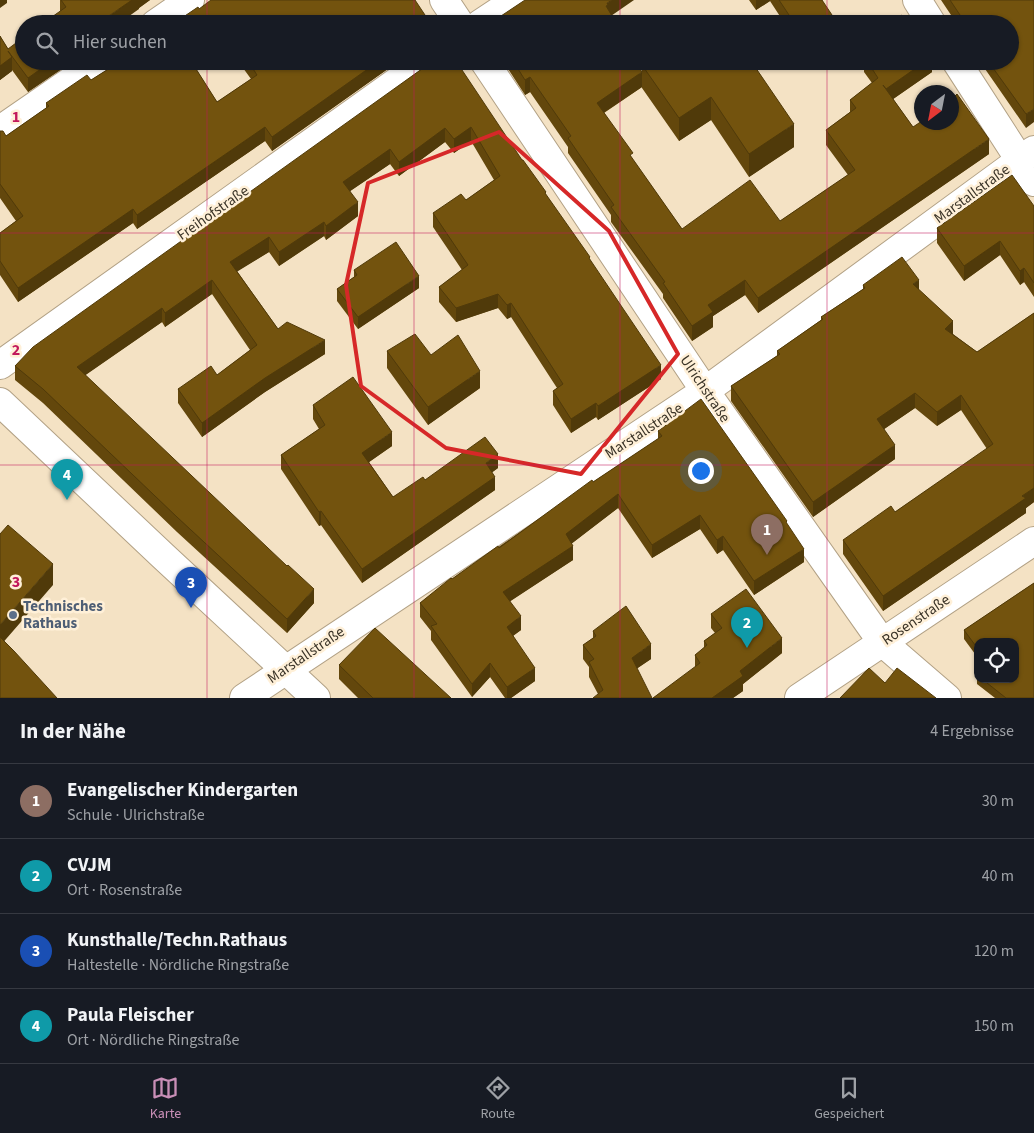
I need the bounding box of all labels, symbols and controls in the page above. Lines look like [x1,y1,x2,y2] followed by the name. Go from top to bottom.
[15,15,1019,70] search box
[33,29,61,57] icon: search
[73,29,167,56] text: Hier suchen
[914,85,959,130] north arrow
[12,106,20,128] text: 1
[930,159,1014,229] street label: Marstallstraße
[173,180,253,246] street label: Freihofstraße
[12,339,20,361] text: 2
[675,351,735,427] street label: Ulrichstraße
[601,398,687,464] street label: Marstallstraße
[688,458,714,484] your location
[51,459,83,500] pin: 4
[751,514,783,555] pin: 1
[175,567,207,608] pin: 3
[12,571,20,593] text: 3
[878,589,954,651] street label: Rosenstraße
[23,596,103,634] place label: Technisches Rathaus
[731,607,763,648] pin: 2
[7,609,19,621] marker: Technisches Rathaus
[263,621,349,689] street label: Marstallstraße
[974,638,1019,683] map controls
[974,638,1019,683] button: locate
[20,716,126,746] text: In der Nähe
[930,720,1014,742] text: 4 Ergebnisse
[67,777,298,804] text: Evangelischer Kindergarten
[32,790,40,812] text: 1
[982,790,1014,812] text: 30 m
[67,804,205,826] text: Schule · Ulrichstraße
[67,852,111,879] text: CVJM
[32,865,40,887] text: 2
[982,865,1014,887] text: 40 m
[67,879,182,901] text: Ort · Rosenstraße
[67,927,287,954] text: Kunsthalle/Techn.Rathaus
[32,940,40,962] text: 3
[974,940,1014,962] text: 120 m
[67,954,289,976] text: Haltestelle · Nördliche Ringstraße
[67,1002,194,1029] text: Paula Fleischer
[32,1015,40,1037] text: 4
[974,1015,1014,1037] text: 150 m
[67,1029,239,1051] text: Ort · Nördliche Ringstraße
[150,1074,181,1124] tab: Karte
[480,1074,515,1124] tab: Route
[814,1074,884,1124] tab: Gespeichert

